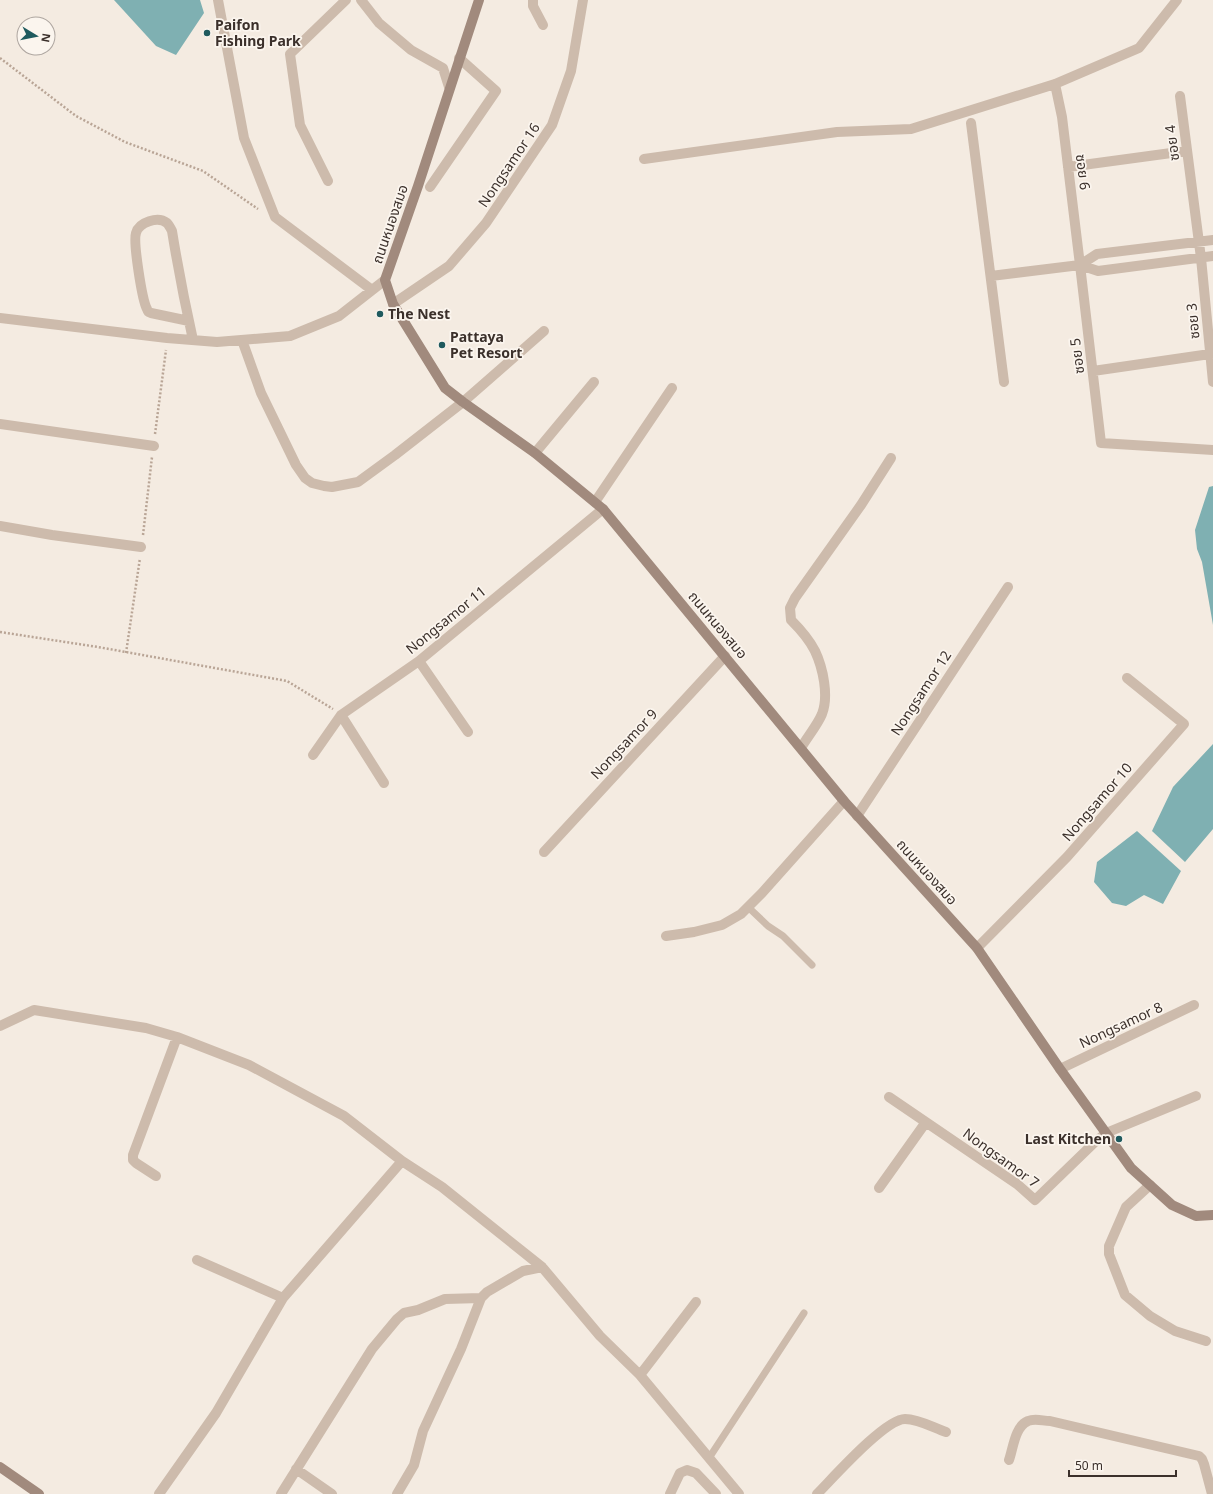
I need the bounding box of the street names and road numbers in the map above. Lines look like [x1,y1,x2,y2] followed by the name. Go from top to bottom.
[473,119,544,211] street label: Nongsamor 16
[1160,124,1183,162] street label: ซอย 4
[1072,153,1095,191] street label: ซอย 6
[367,182,412,266] street label: ถนนหนองสมอ
[1181,302,1204,340] street label: ซอย 3
[1065,337,1088,375] street label: ซอย 5
[402,581,490,658] street label: Nongsamor 11
[685,587,752,662] street label: ถนนหนองสมอ
[886,646,955,739] street label: Nongsamor 12
[586,704,661,783] street label: Nongsamor 9
[1057,758,1136,845] street label: Nongsamor 10
[893,835,962,909] street label: ถนนหนองสมอ
[1076,997,1166,1052] street label: Nongsamor 8
[959,1123,1043,1192] street label: Nongsamor 7

